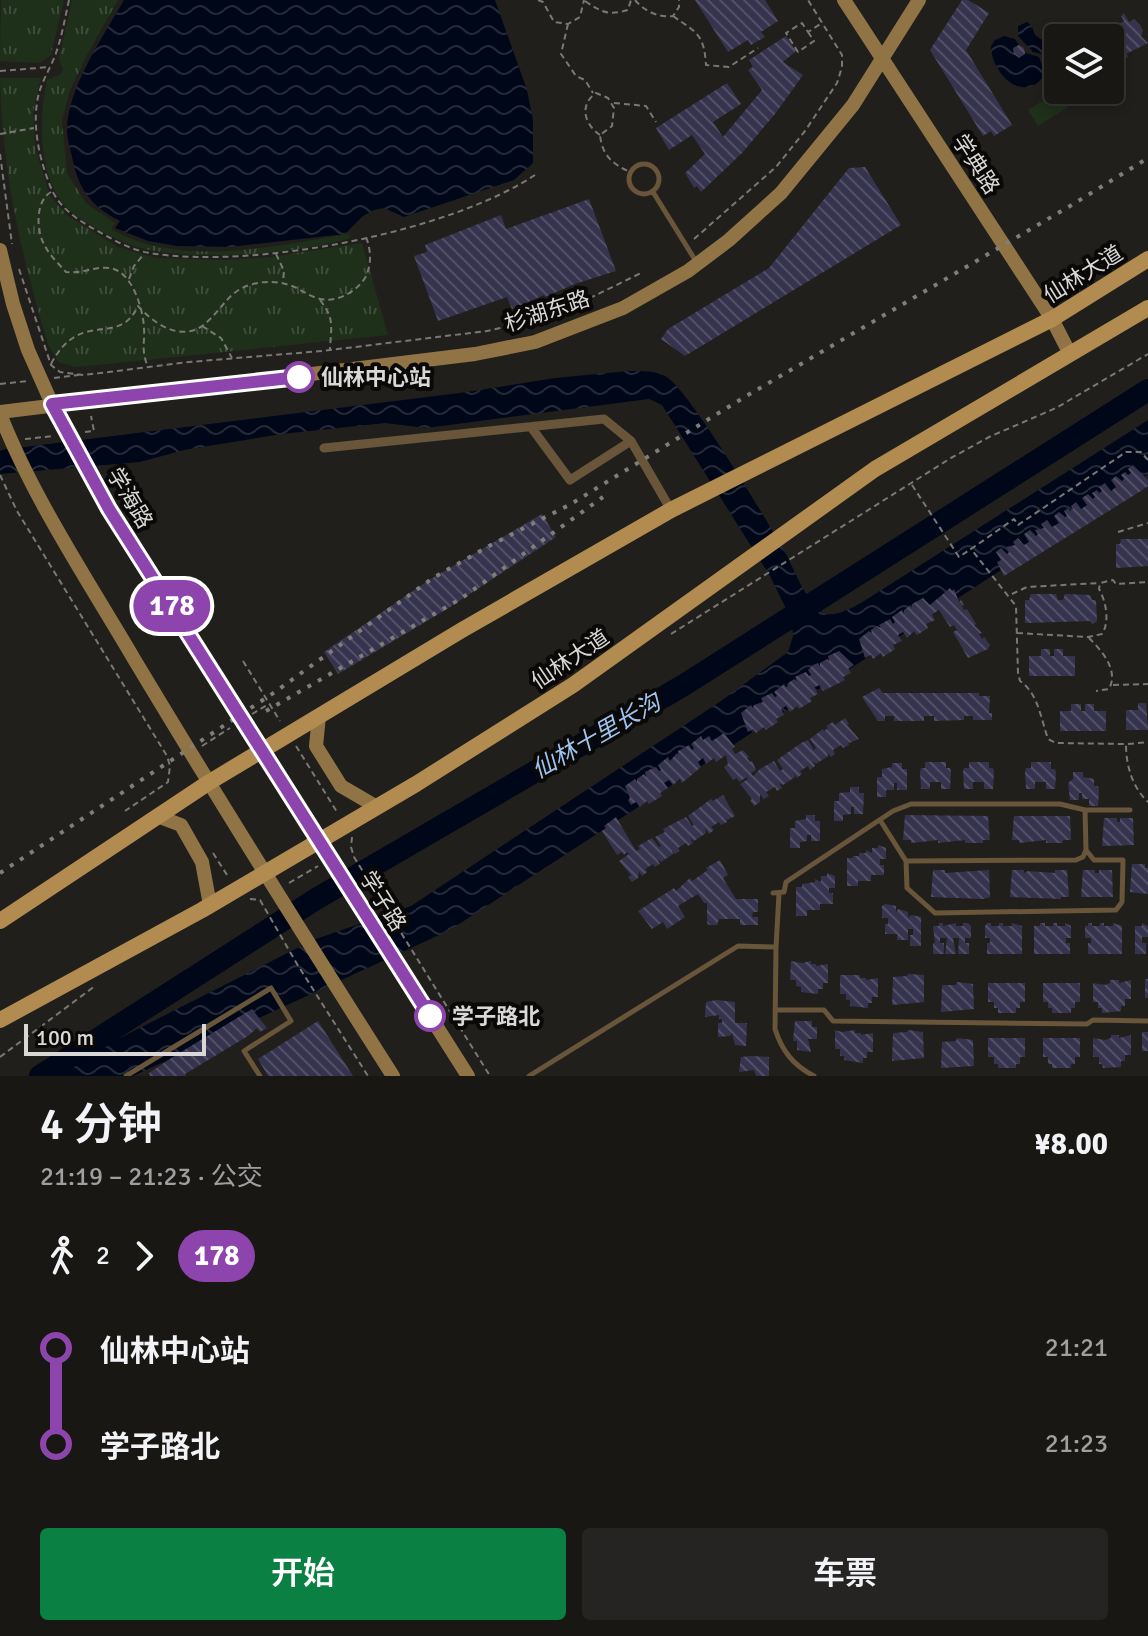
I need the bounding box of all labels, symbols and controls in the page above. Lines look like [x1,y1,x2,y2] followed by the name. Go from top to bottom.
[1044,24,1124,104] map controls
[1044,24,1124,104] button: layers
[947,129,1005,199] street label: 学典路
[1039,239,1127,309] street label: 仙林大道
[501,285,593,337] street label: 杉湖东路
[284,362,314,392] marker: 仙林中心站
[321,364,431,391] place label: 仙林中心站
[101,463,159,533] street label: 学海路
[126,580,218,632] line badge: 178
[149,589,195,623] text: 178
[526,623,614,695] street label: 仙林大道
[526,686,668,785] water label: 仙林十里长沟
[354,866,412,936] street label: 学子路
[415,1001,445,1031] marker: 学子路北
[452,1003,540,1030] place label: 学子路北
[24,1020,206,1056] scale bar
[36,1024,94,1051] text: 100 m
[40,1098,161,1152] text: 4 分钟
[1035,1126,1108,1163] text: ¥8.00
[40,1161,263,1193] text: 21:19 – 21:23 · 公交
[40,1234,84,1278] icon: walk
[122,1234,166,1278] icon: forward
[194,1239,239,1273] text: 178
[96,1240,110,1272] text: 2
[1045,1332,1108,1364] text: 21:21
[100,1333,250,1370] text: 仙林中心站
[1045,1428,1108,1460] text: 21:23
[100,1429,220,1466] text: 学子路北
[40,1528,566,1620] button: 开始
[582,1528,1108,1620] button: 车票

